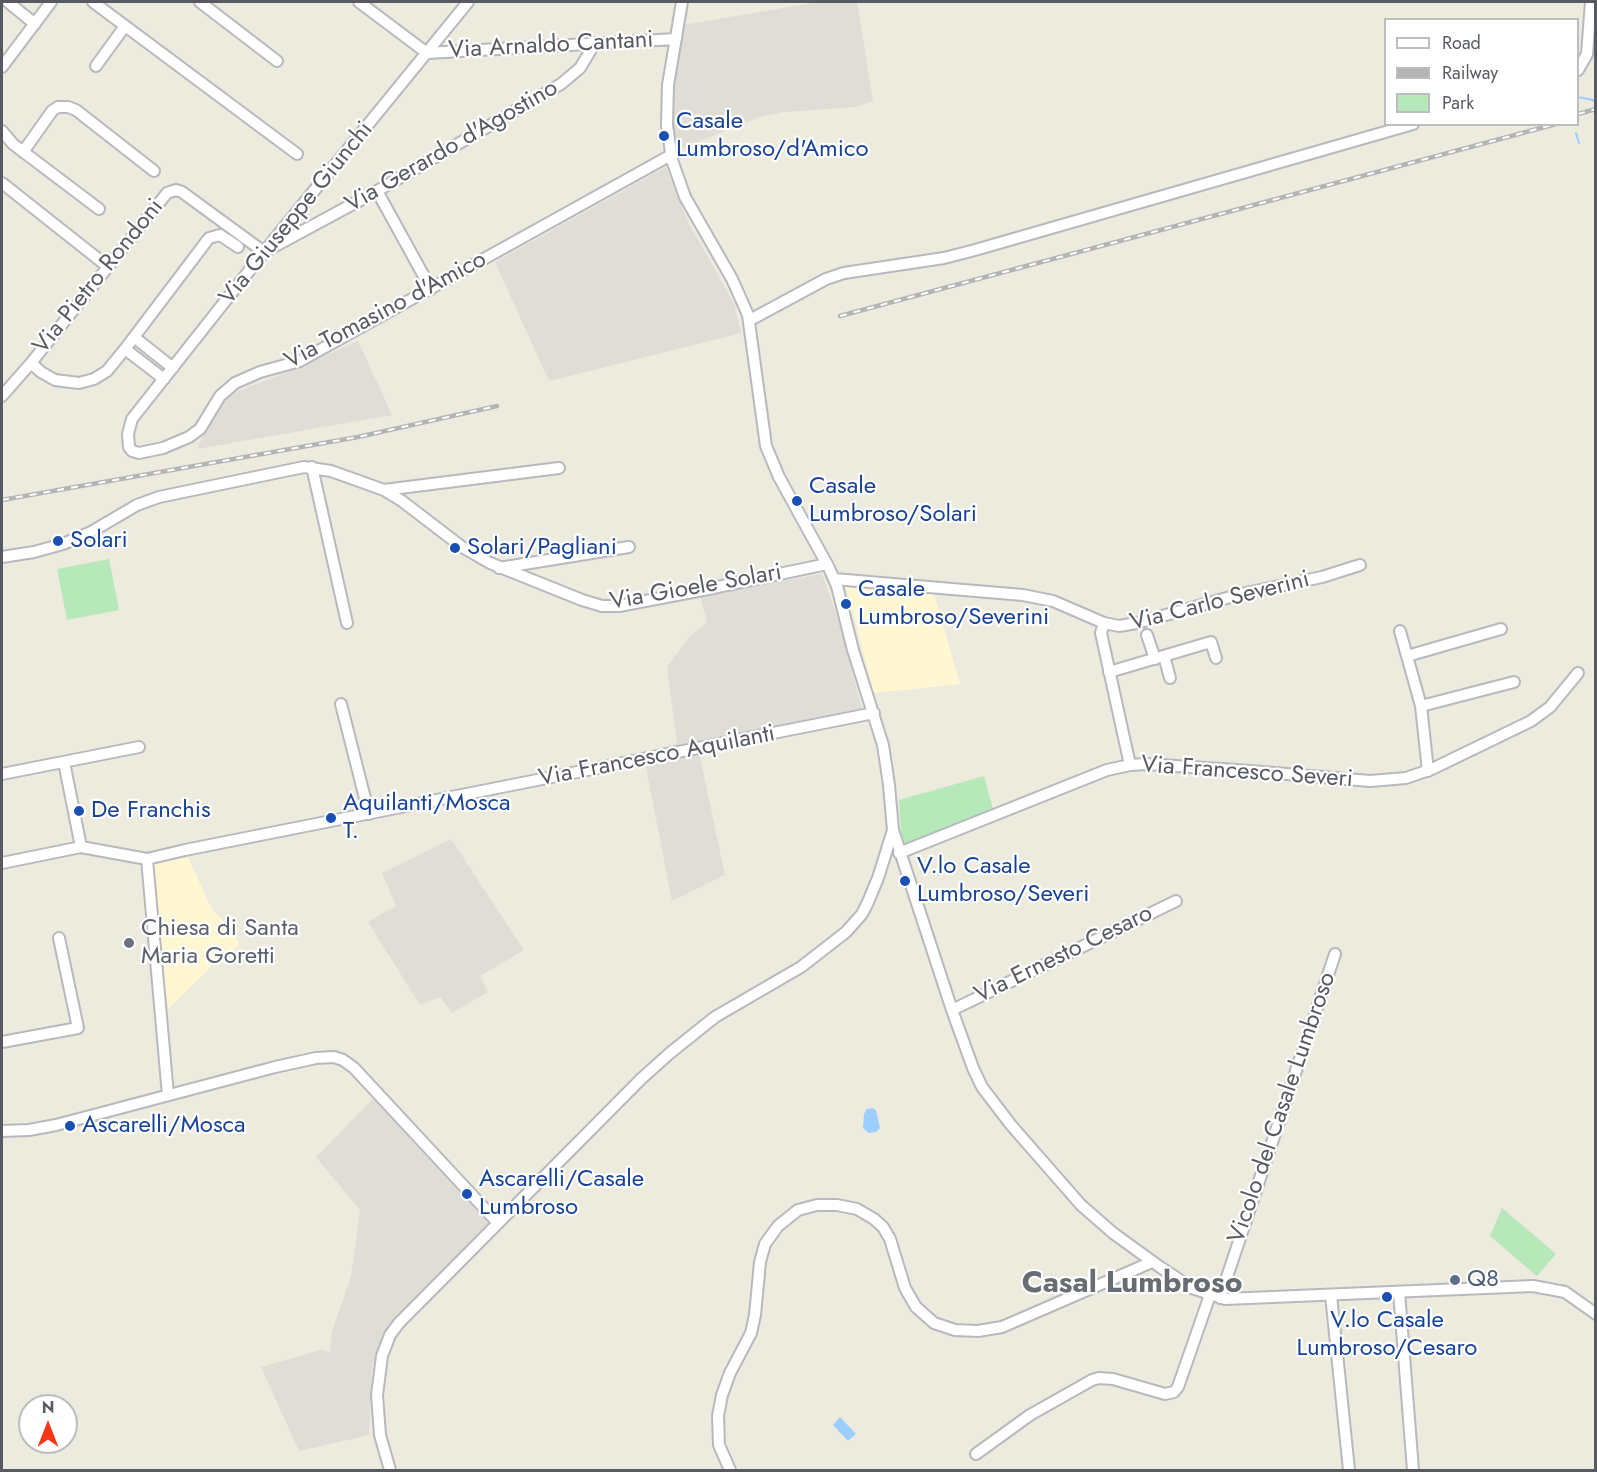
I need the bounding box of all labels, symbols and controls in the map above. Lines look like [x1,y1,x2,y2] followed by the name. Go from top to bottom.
[1384,18,1579,126] legend
[448,26,654,66] street label: Via Arnaldo Cantani
[1442,30,1481,56] text: Road
[1442,60,1498,86] text: Railway
[341,74,563,220] street label: Via Gerardo d'Agostino
[1442,90,1474,116] text: Park
[676,108,869,164] place label: Casale Lumbroso/d'Amico
[214,117,380,311] street label: Via Giuseppe Giunchi
[657,129,671,143] marker: Casale Lumbroso/d'Amico
[28,194,170,360] street label: Via Pietro Rondoni
[280,246,492,376] street label: Via Tomasino d'Amico
[809,473,977,529] place label: Casale Lumbroso/Solari
[790,494,804,508] marker: Casale Lumbroso/Solari
[70,527,128,555] place label: Solari
[51,534,65,548] marker: Solari
[467,534,617,562] place label: Solari/Pagliani
[448,541,462,555] marker: Solari/Pagliani
[608,559,784,617] street label: Via Gioele Solari
[1127,566,1313,638] street label: Via Carlo Severini
[858,576,1049,632] place label: Casale Lumbroso/Severini
[839,597,853,611] marker: Casale Lumbroso/Severini
[536,720,778,794] street label: Via Francesco Aquilanti
[1140,751,1354,795] street label: Via Francesco Severi
[343,790,511,846] place label: Aquilanti/Mosca T.
[91,797,211,825] place label: De Franchis
[72,804,86,818] marker: De Franchis
[324,811,338,825] marker: Aquilanti/Mosca T.
[917,853,1089,909] place label: V.lo Casale Lumbroso/Severi
[898,874,912,888] marker: V.lo Casale Lumbroso/Severi
[971,900,1157,1010] street label: Via Ernesto Cesaro
[141,915,299,971] place label: Chiesa di Santa Maria Goretti
[122,936,136,950] marker: Chiesa di Santa Maria Goretti
[1223,969,1343,1247] street label: Vicolo del Casale Lumbroso
[82,1112,246,1140] place label: Ascarelli/Mosca
[63,1119,77,1133] marker: Ascarelli/Mosca
[479,1166,644,1222] place label: Ascarelli/Casale Lumbroso
[460,1187,474,1201] marker: Ascarelli/Casale Lumbroso
[1467,1266,1499,1294] place label: Q8
[1022,1267,1242,1303] district label: Casal Lumbroso
[1448,1273,1462,1287] marker: Q8
[1380,1290,1394,1304] marker: V.lo Casale Lumbroso/Cesaro
[1297,1307,1477,1363] place label: V.lo Casale Lumbroso/Cesaro
[18,1394,78,1454] north arrow
[42,1396,54,1419] text: N

